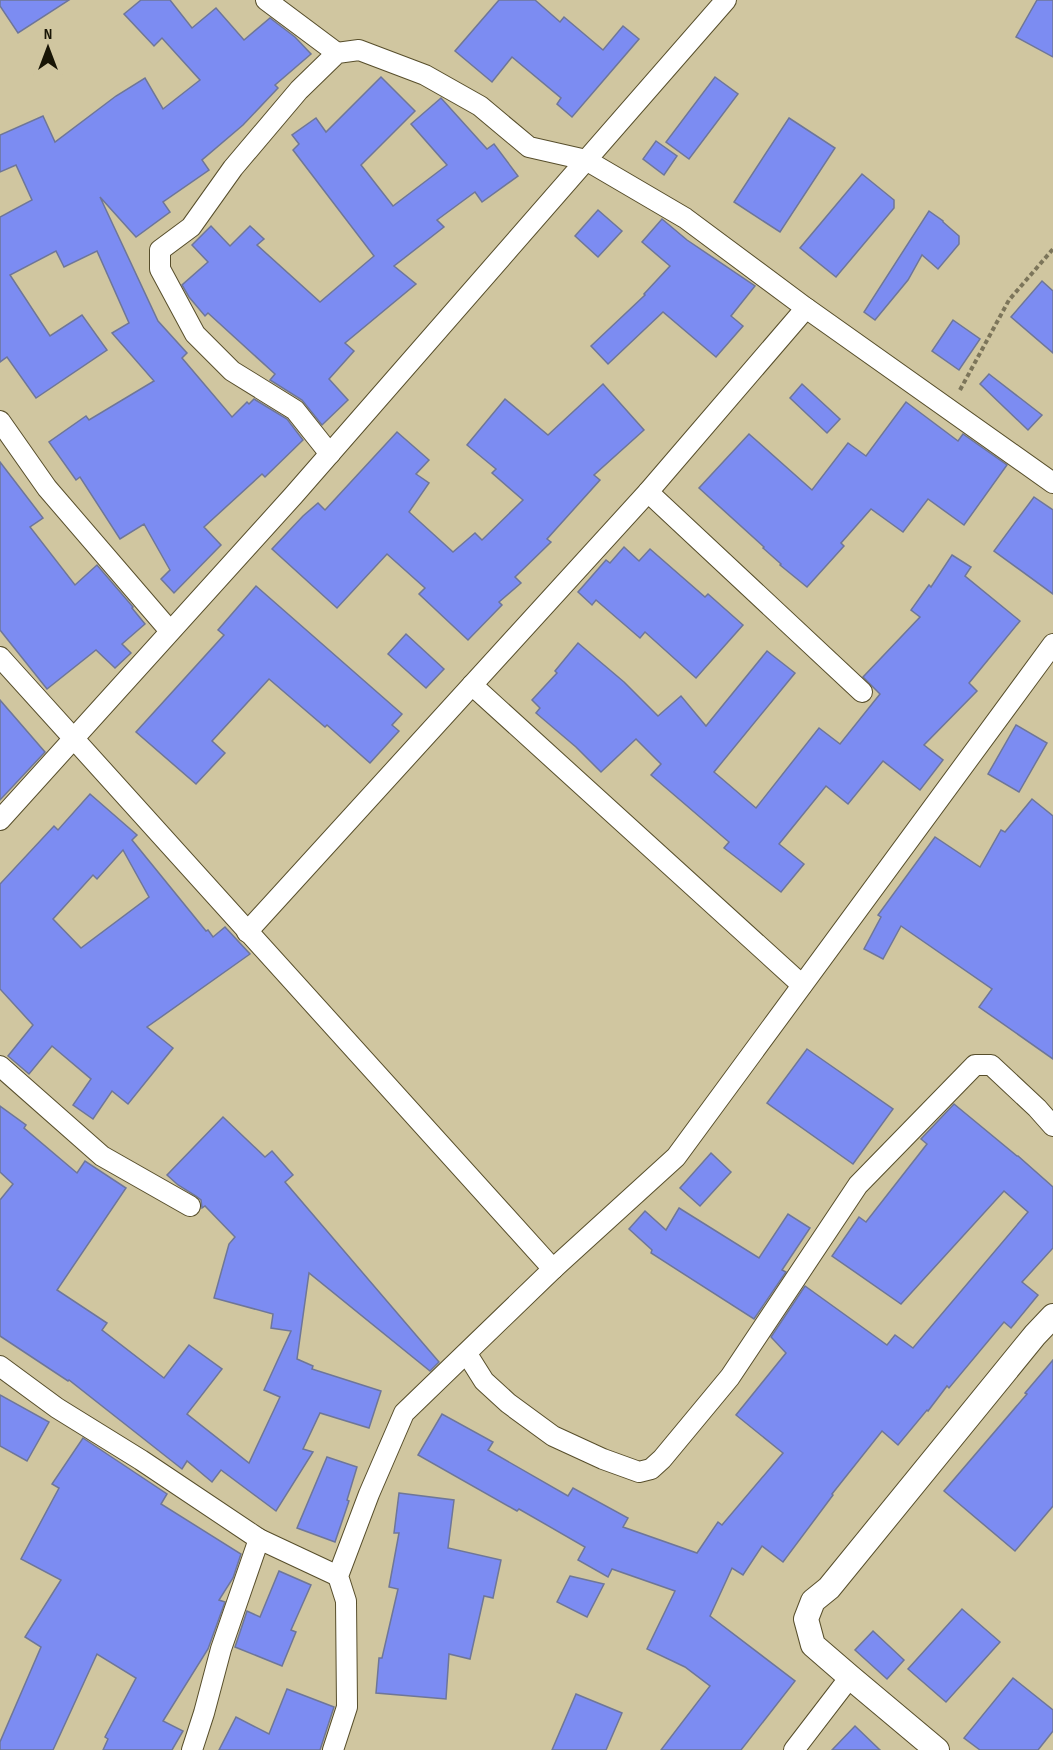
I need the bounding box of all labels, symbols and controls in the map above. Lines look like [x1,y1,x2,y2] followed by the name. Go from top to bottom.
[18,18,78,78] north arrow
[44,25,52,44] text: N

